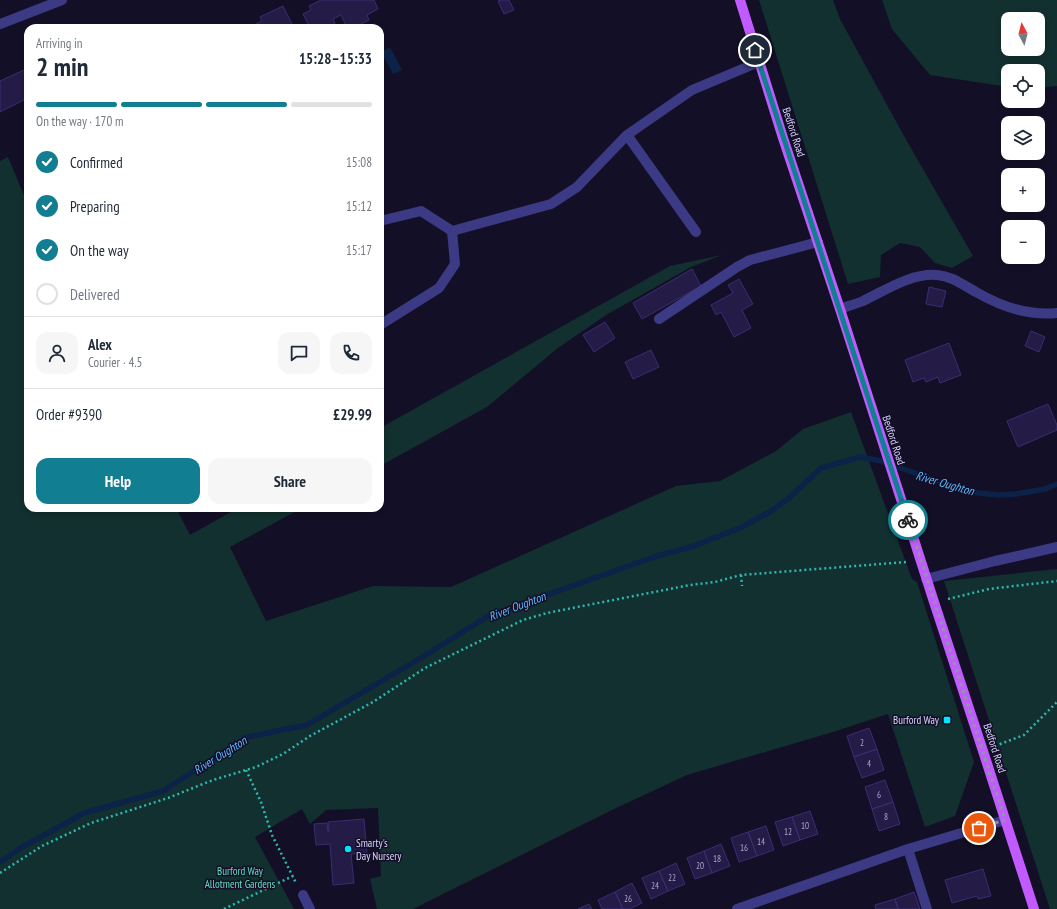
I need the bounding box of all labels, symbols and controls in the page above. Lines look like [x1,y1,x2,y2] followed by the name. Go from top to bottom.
[1001,12,1045,56] north arrow
[1001,12,1045,264] map controls
[738,33,772,67] pin
[36,35,83,52] text: Arriving in
[744,39,766,61] icon: home
[299,49,372,68] text: 15:28–15:33
[36,50,89,83] text: 2 min
[1001,64,1045,108] button: locate
[779,106,809,159] street label: Bedford Road
[36,113,123,130] text: On the way · 170 m
[1001,116,1045,160] button: layers
[36,151,58,173] icon: check
[70,153,123,172] text: Confirmed
[346,154,372,171] text: 15:08
[1001,168,1045,212] button: +
[36,195,58,217] icon: check
[70,197,120,216] text: Preparing
[346,198,372,215] text: 15:12
[1001,220,1045,264] button: −
[36,239,58,261] icon: check
[70,241,129,260] text: On the way
[346,242,372,259] text: 15:17
[70,285,120,304] text: Delivered
[36,332,78,374] button: person
[278,332,320,374] button: chat
[330,332,372,374] button: phone
[88,335,112,354] text: Alex
[88,354,142,371] text: Courier · 4.5
[36,405,102,424] text: Order #9390
[333,405,372,424] text: £29.99
[879,414,909,467] street label: Bedford Road
[36,458,200,504] button: Help
[208,458,372,504] button: Share
[914,468,976,499] water label: River Oughton
[888,500,928,540] courier
[897,509,919,531] icon: bike
[486,588,548,624] water label: River Oughton
[893,713,940,727] place label: Burford Way
[942,715,952,725] marker: Burford Way
[980,722,1010,775] street label: Bedford Road
[191,732,250,777] water label: River Oughton
[860,737,864,748] house number: 2
[867,758,871,769] house number: 4
[877,789,881,800] house number: 6
[884,811,888,822] house number: 8
[962,811,996,845] pin
[968,817,990,839] icon: bag
[801,820,809,831] house number: 10
[784,826,792,837] house number: 12
[356,836,402,863] place label: Smarty's Day Nursery
[757,836,765,847] house number: 14
[740,842,748,853] house number: 16
[343,844,353,854] marker: Smarty's Day Nursery
[713,853,721,864] house number: 18
[696,860,704,871] house number: 20
[205,864,276,891] park label: Burford Way Allotment Gardens
[668,872,676,883] house number: 22
[651,880,659,891] house number: 24
[624,893,632,904] house number: 26

